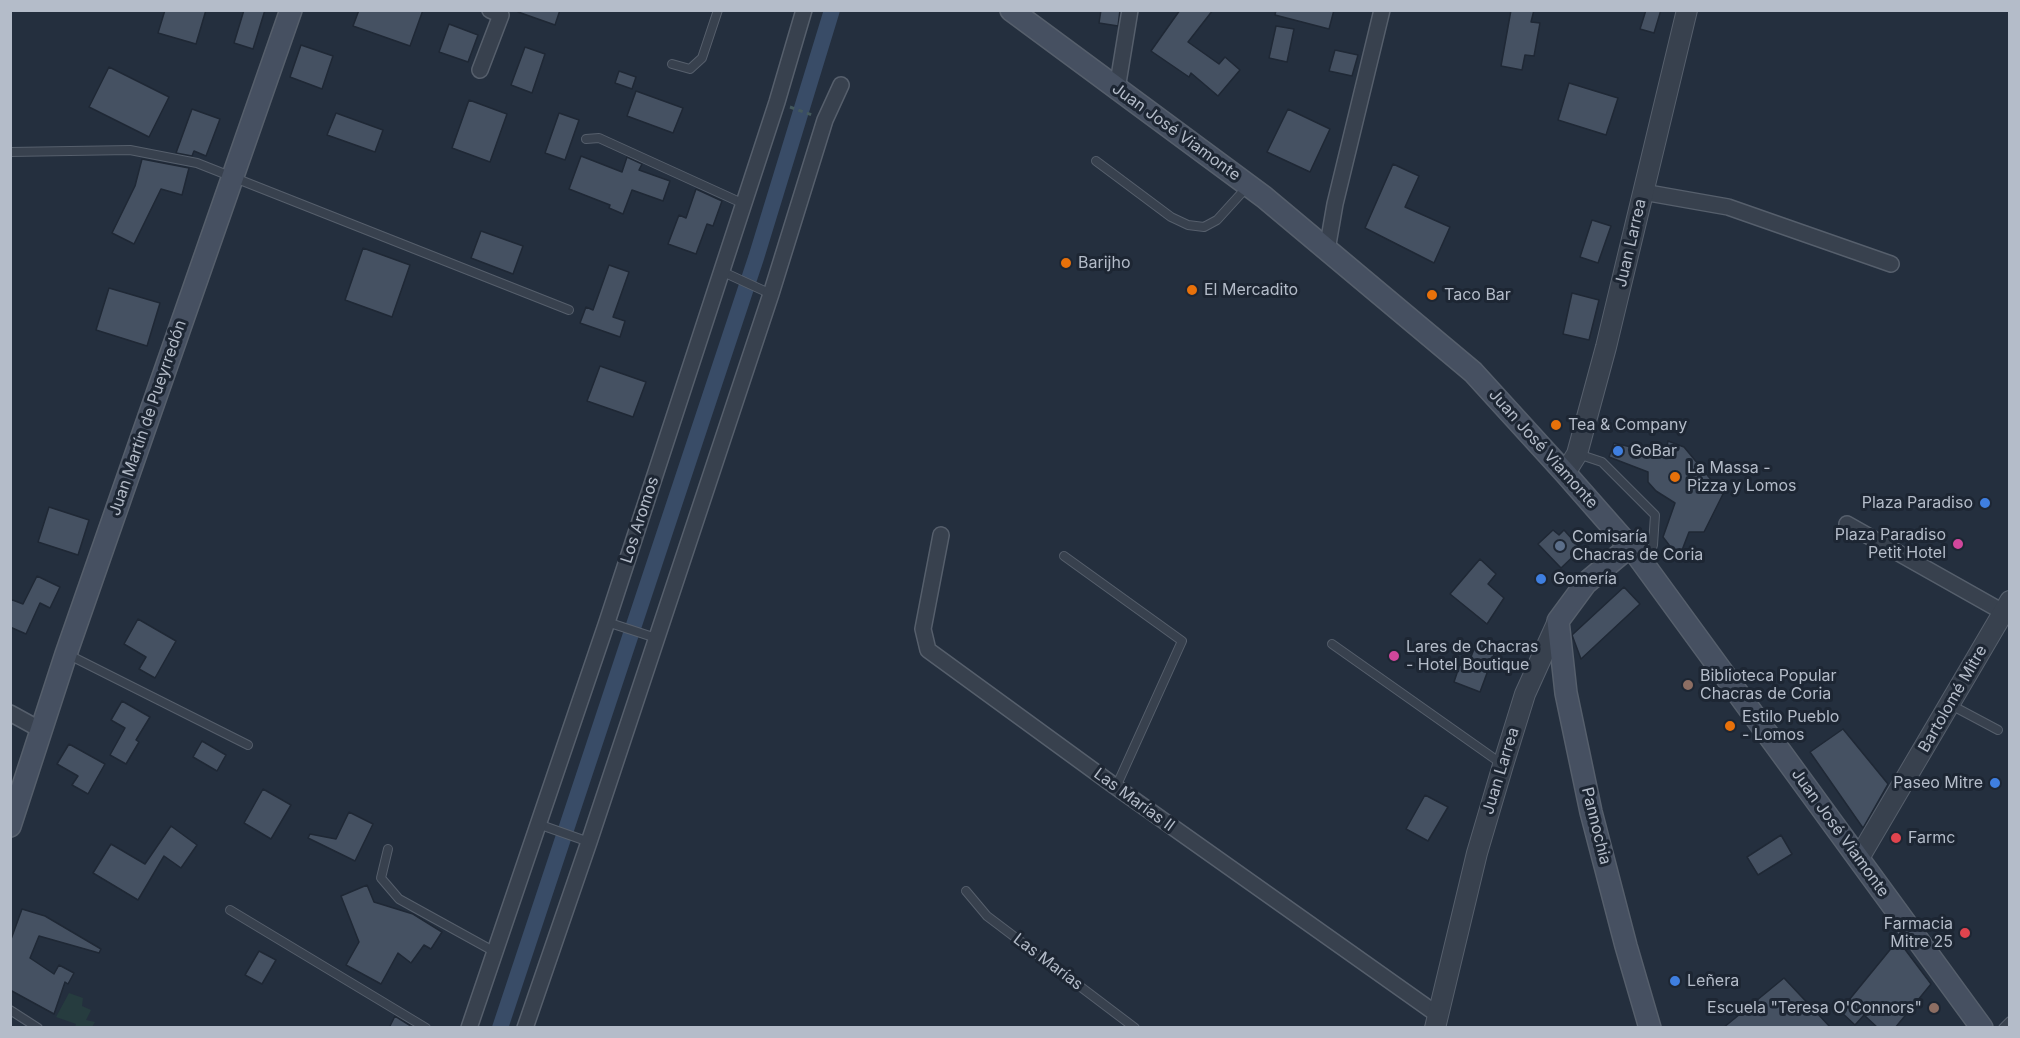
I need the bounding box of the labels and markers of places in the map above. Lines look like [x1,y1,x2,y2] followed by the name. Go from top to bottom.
[1078,253,1131,273] place label: Barijho
[1059,256,1073,270] marker: Barijho
[1204,280,1298,300] place label: El Mercadito
[1185,283,1199,297] marker: El Mercadito
[1444,285,1511,305] place label: Taco Bar
[1425,288,1439,302] marker: Taco Bar
[1568,415,1687,435] place label: Tea & Company
[1549,418,1563,432] marker: Tea & Company
[1630,441,1677,461] place label: GoBar
[1611,444,1625,458] marker: GoBar
[1687,458,1796,496] place label: La Massa - Pizza y Lomos
[1668,470,1682,484] marker: La Massa - Pizza y Lomos
[1862,493,1973,513] place label: Plaza Paradiso
[1978,496,1992,510] marker: Plaza Paradiso
[1835,525,1946,563] place label: Plaza Paradiso Petit Hotel
[1572,527,1703,565] place label: Comisaría Chacras de Coria
[1951,537,1965,551] marker: Plaza Paradiso Petit Hotel
[1553,539,1567,553] marker: Comisaría Chacras de Coria
[1553,569,1617,589] place label: Gomería
[1534,572,1548,586] marker: Gomería
[1406,637,1538,675] place label: Lares de Chacras - Hotel Boutique
[1387,649,1401,663] marker: Lares de Chacras - Hotel Boutique
[1700,666,1837,704] place label: Biblioteca Popular Chacras de Coria
[1681,678,1695,692] marker: Biblioteca Popular Chacras de Coria
[1742,707,1839,745] place label: Estilo Pueblo - Lomos
[1723,719,1737,733] marker: Estilo Pueblo - Lomos
[1893,773,1983,793] place label: Paseo Mitre
[1988,776,2002,790] marker: Paseo Mitre
[1908,828,1955,848] place label: Farmc
[1889,831,1903,845] marker: Farmc
[1884,914,1953,952] place label: Farmacia Mitre 25
[1958,926,1972,940] marker: Farmacia Mitre 25
[1687,971,1739,991] place label: Leñera
[1668,974,1682,988] marker: Leñera
[1707,998,1922,1018] place label: Escuela "Teresa O'Connors"
[1927,1001,1941,1015] marker: Escuela "Teresa O'Connors"

